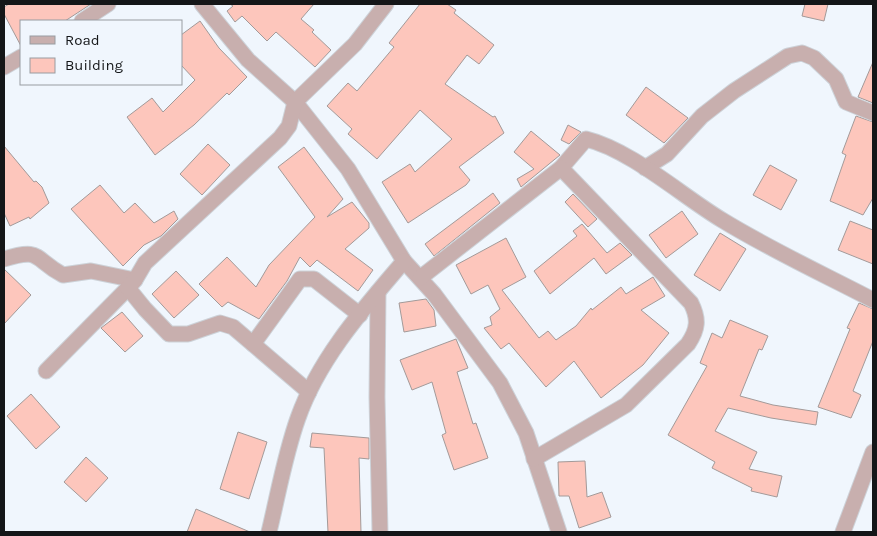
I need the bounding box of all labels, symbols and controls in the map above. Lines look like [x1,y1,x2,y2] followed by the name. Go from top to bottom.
[20,20,182,85] legend
[65,31,100,49] text: Road
[65,56,123,74] text: Building

